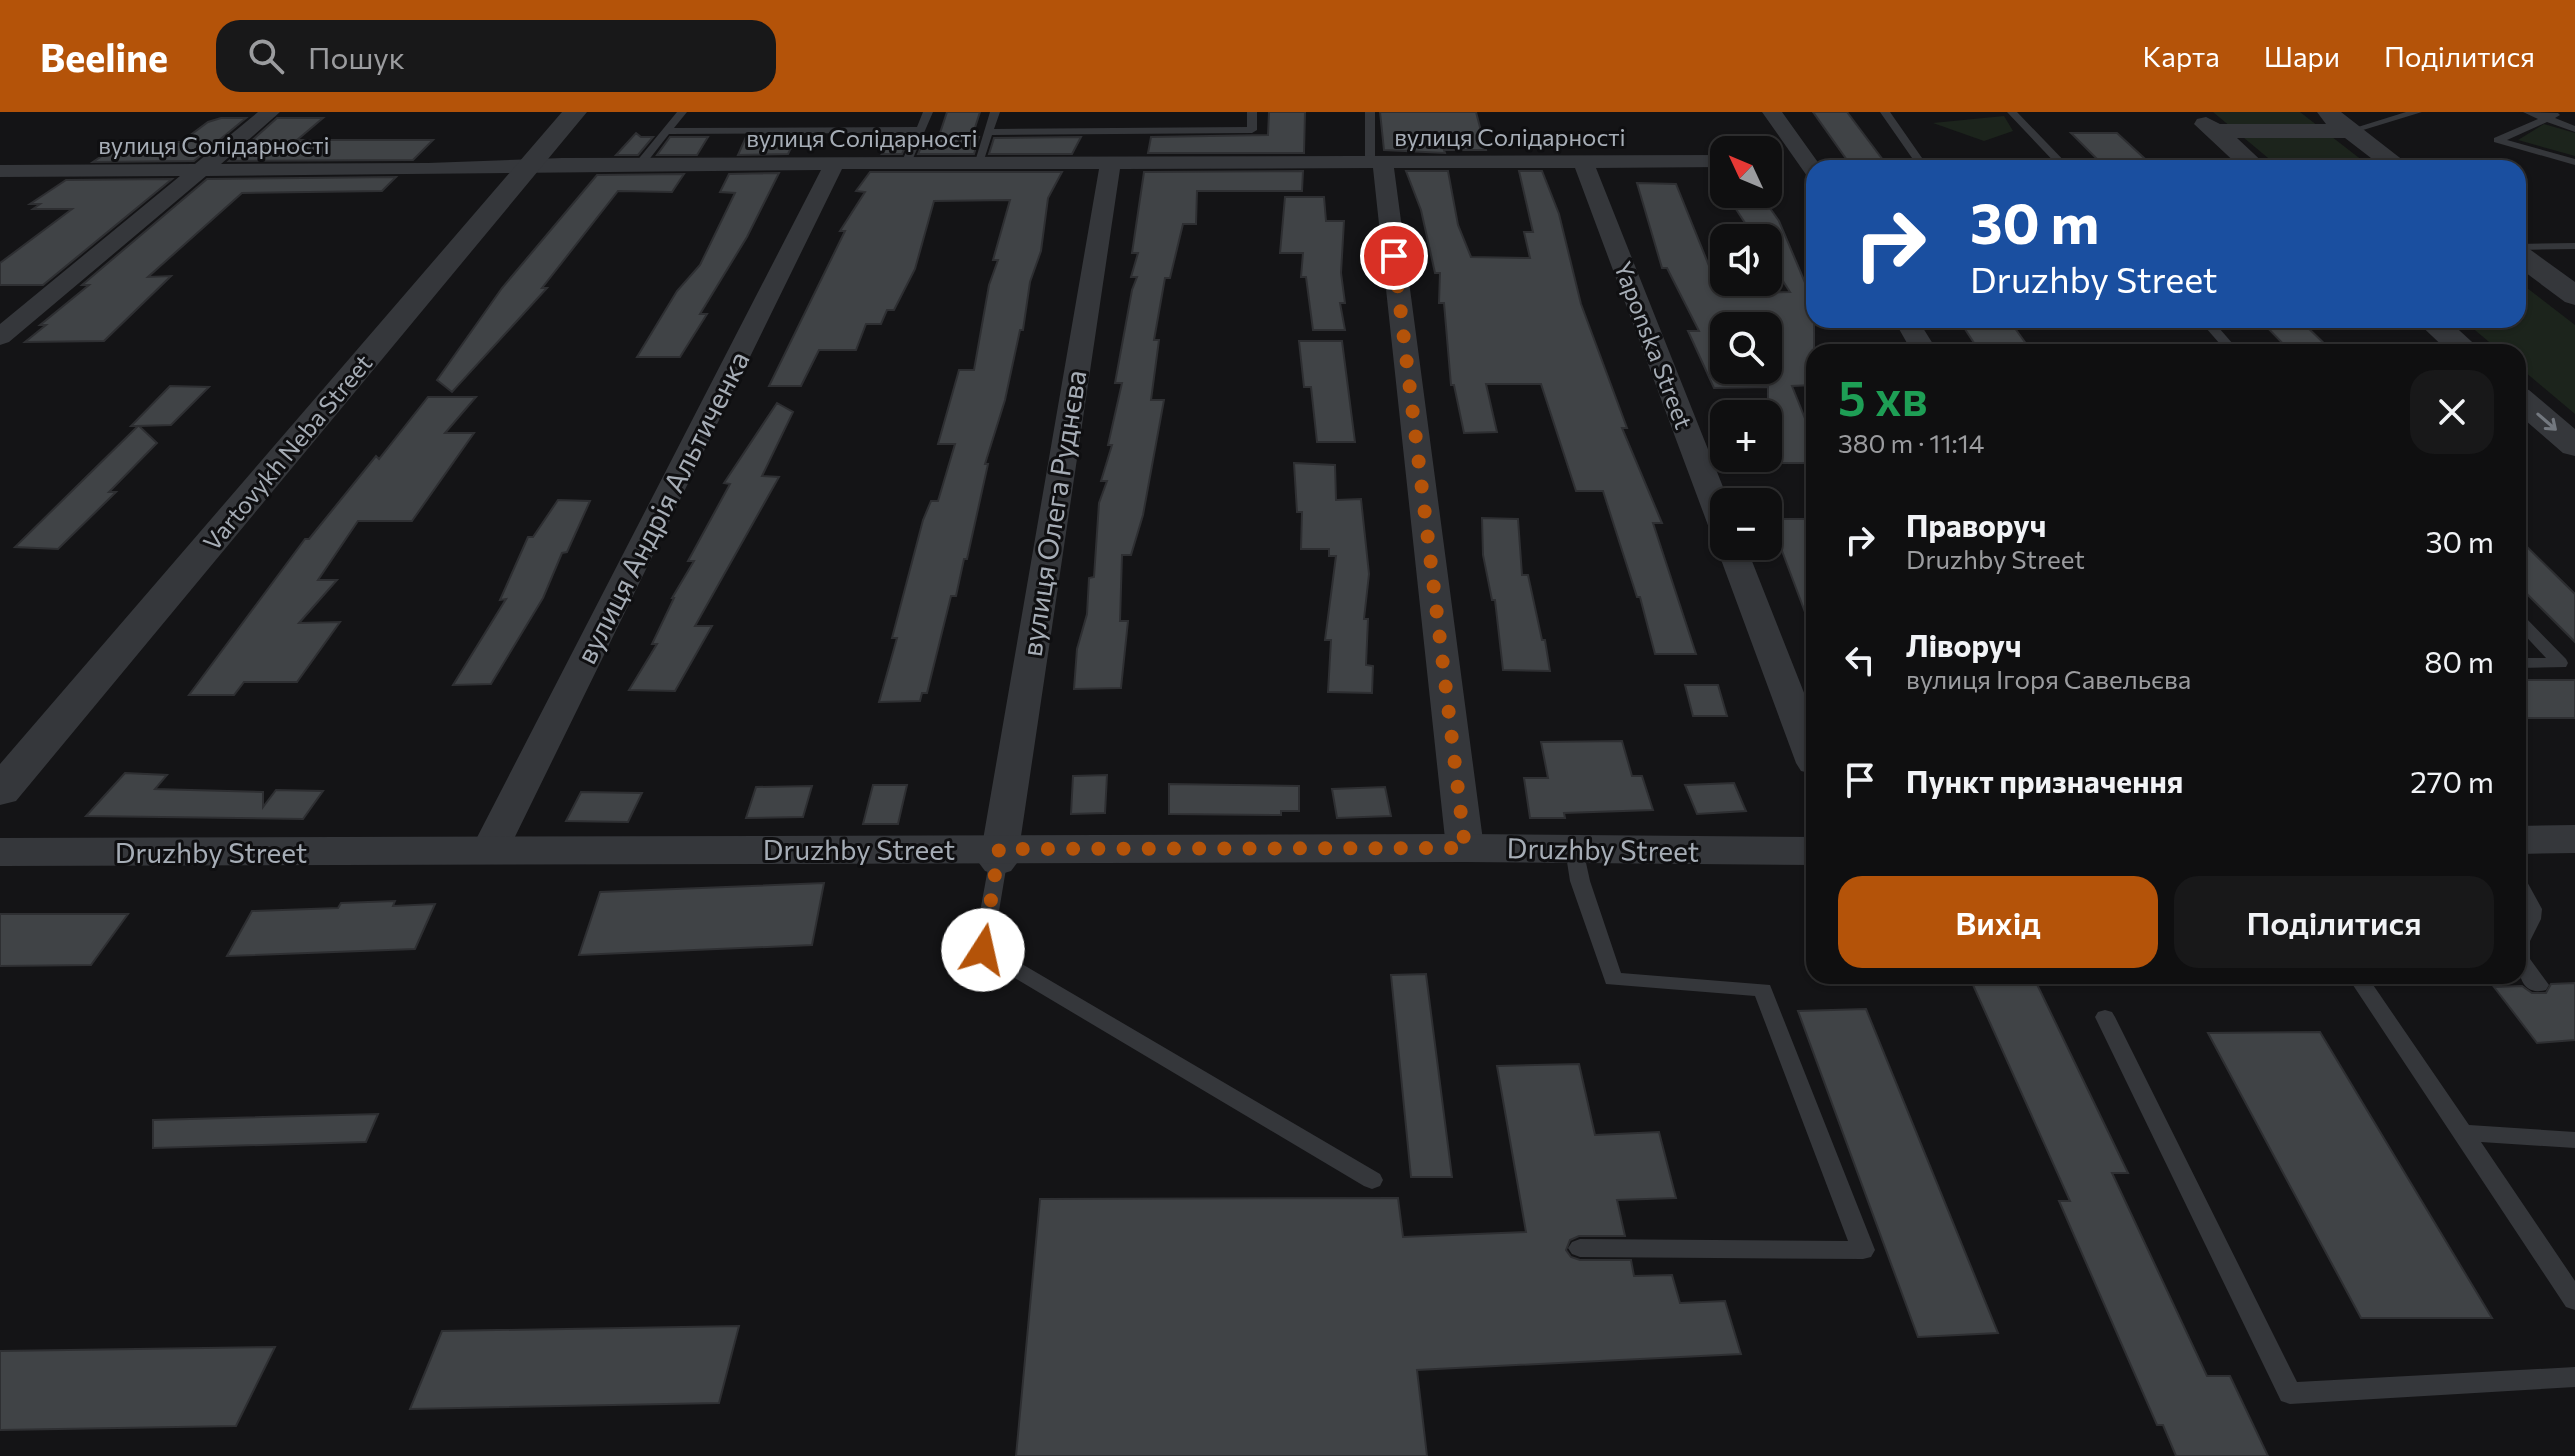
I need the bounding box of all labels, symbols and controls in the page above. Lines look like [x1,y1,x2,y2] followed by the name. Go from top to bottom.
[216,20,776,92] search box
[40,33,168,80] text: Beeline
[244,34,288,78] icon: search
[308,38,405,75] text: Пошук
[2143,39,2220,73] text: Карта
[2264,39,2340,73] text: Шари
[2384,39,2535,73] text: Поділитися
[1394,122,1626,151] street label: вулиця Солідарності
[746,123,978,152] street label: вулиця Солідарності
[98,130,330,159] street label: вулиця Солідарності
[1710,136,1782,208] north arrow
[1710,136,1782,560] map controls
[1970,187,2099,256] text: 30 m
[1838,192,1942,296] icon: right
[1360,222,1428,290] pin
[1710,224,1782,296] button: sound
[1372,234,1416,278] icon: arrive
[1970,256,2218,300] text: Druzhby Street
[1609,257,1699,433] street label: Yaponska Street
[1710,312,1782,384] button: search
[568,345,756,669] street label: вулиця Андрія Альтиченка
[197,348,378,556] street label: Vartovykh Neba Street
[1014,367,1092,659] street label: вулиця Олега Руднєва
[1838,367,1928,426] text: 5 хв
[2410,370,2494,454] button: close
[1710,400,1782,472] button: +
[2536,412,2556,430] one-way arrow
[1838,427,1984,458] text: 380 m · 11:14
[1710,488,1782,560] button: −
[1906,506,2046,543] text: Праворуч
[1838,518,1882,562] icon: right
[2425,522,2494,559] text: 30 m
[1906,543,2085,574] text: Druzhby Street
[1906,626,2022,663] text: Ліворуч
[1838,638,1882,682] icon: left
[2424,642,2494,679] text: 80 m
[1906,663,2191,694] text: вулиця Ігоря Савельєва
[1838,758,1882,802] icon: arrive
[1906,762,2183,799] text: Пункт призначення
[2410,762,2494,799] text: 270 m
[1506,830,1700,868] street label: Druzhby Street
[763,832,955,866] street label: Druzhby Street
[115,835,307,869] street label: Druzhby Street
[1838,876,2158,968] button: Вихід
[2174,876,2494,968] button: Поділитися
[941,908,1025,992] position arrow

